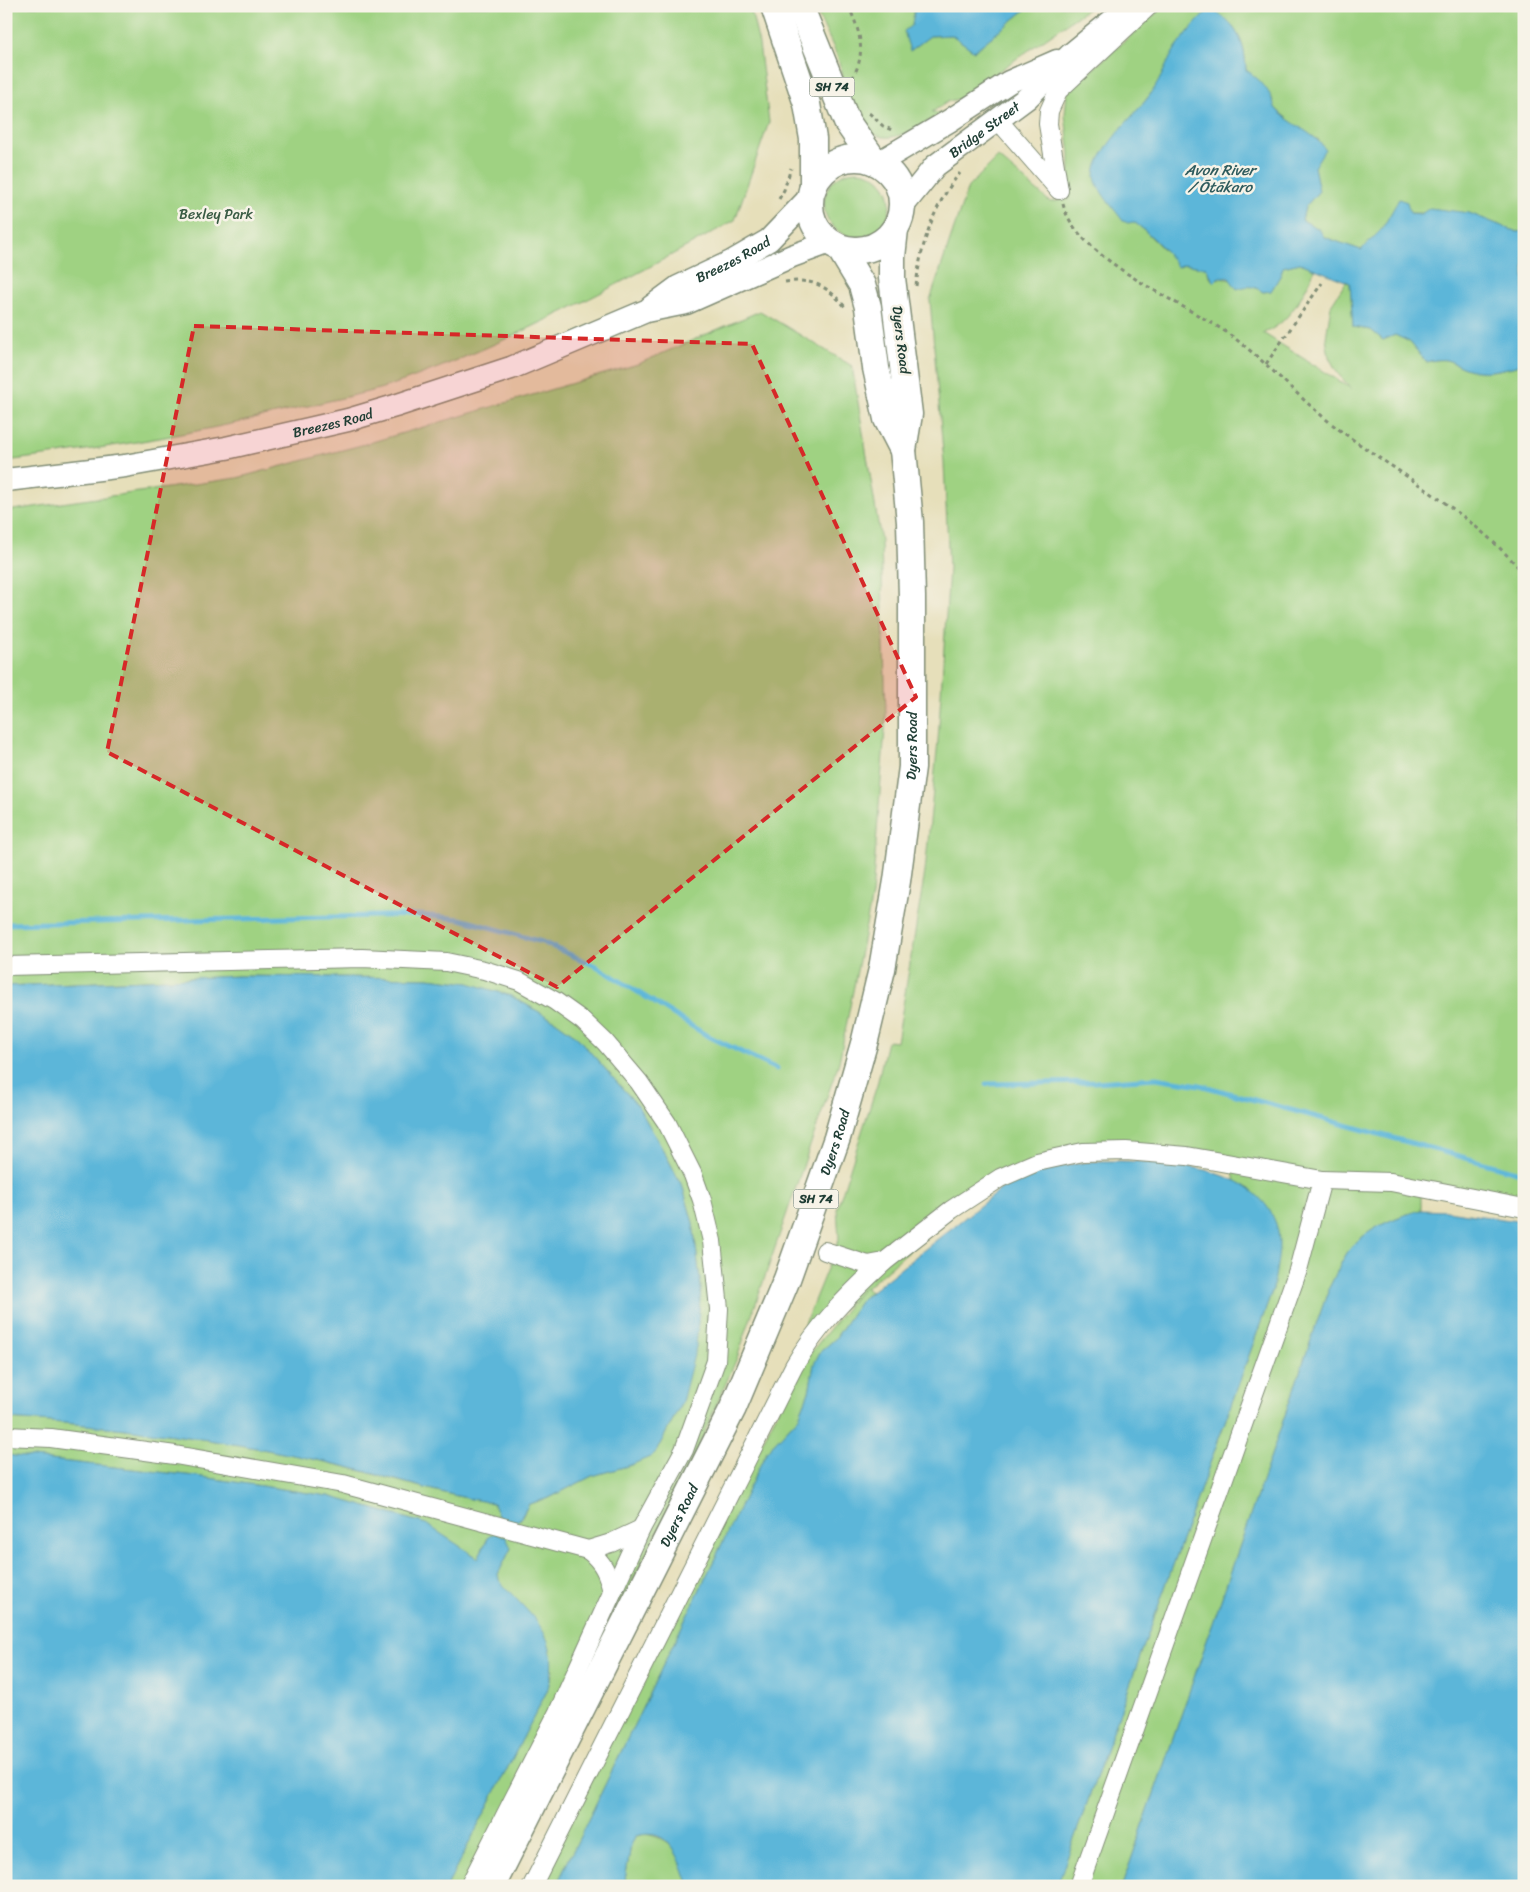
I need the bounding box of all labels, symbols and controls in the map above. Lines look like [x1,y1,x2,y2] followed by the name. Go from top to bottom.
[810,77,854,96] road number: SH 74
[943,94,1027,165] street label: Bridge Street
[1184,157,1258,200] water label: Avon River / Ōtākaro
[179,202,253,227] park label: Bexley Park
[691,228,776,290] street label: Breezes Road
[884,305,918,377] street label: Dyers Road
[290,400,377,445] street label: Breezes Road
[898,710,925,781] street label: Dyers Road
[812,1105,857,1179] street label: Dyers Road
[794,1190,838,1208] road number: SH 74
[652,1478,706,1551] street label: Dyers Road

